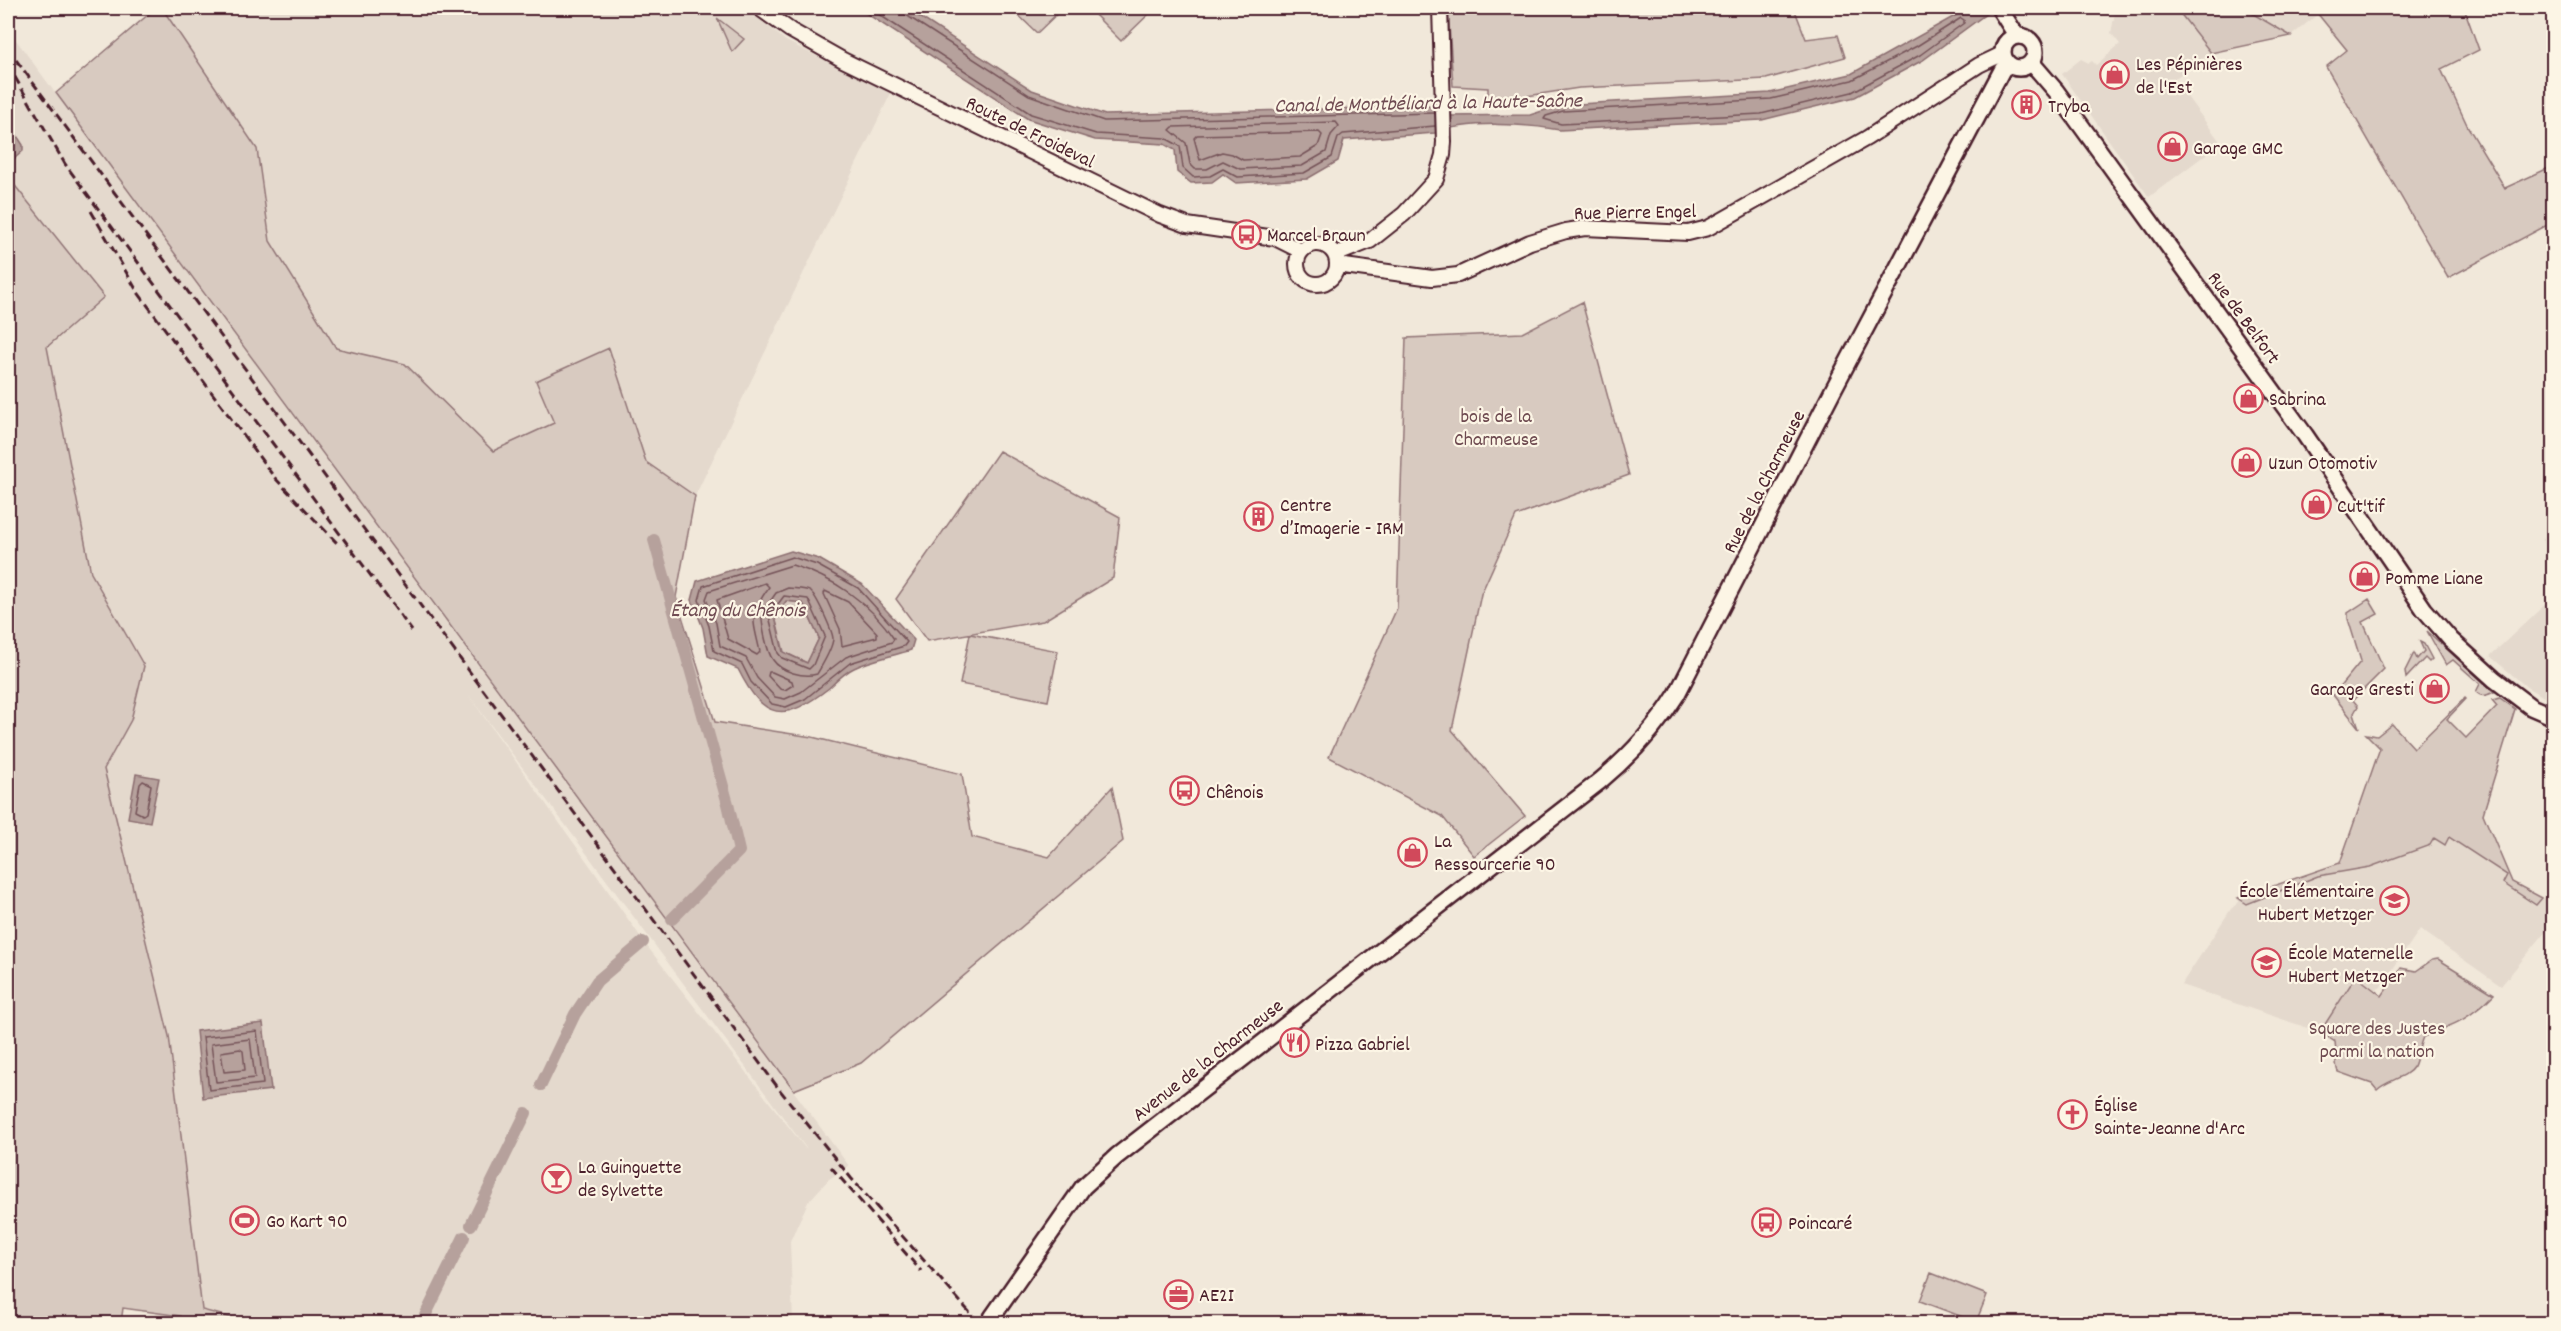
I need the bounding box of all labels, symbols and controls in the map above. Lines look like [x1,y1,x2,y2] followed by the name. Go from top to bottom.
[2136,52,2243,103] place label: Les Pépinières de l'Est
[2099,58,2131,90] shop icon: Les Pépinières de l'Est
[1274,87,1584,123] water label: Canal de Montbéliard à la Haute-Saône
[2011,89,2043,121] building icon: Tryba
[960,90,1099,177] street label: Route de Froideval
[2048,94,2090,122] place label: Tryba
[2156,131,2188,163] shop icon: Garage GMC
[2193,136,2283,164] place label: Garage GMC
[1574,199,1697,229] street label: Rue Pierre Engel
[1230,218,1262,250] bus stop icon: Marcel Braun
[1267,223,1366,251] place label: Marcel Braun
[2199,267,2286,371] street label: Rue de Belfort
[2232,382,2264,414] shop icon: Sabrina
[2269,387,2326,415] place label: Sabrina
[1454,404,1538,455] park label: bois de la Charmeuse
[1717,406,1814,559] street label: Rue de la Charmeuse
[2231,446,2263,478] shop icon: Uzun Otomotiv
[2268,451,2378,479] place label: Uzun Otomotiv
[2300,489,2332,521] shop icon: Cut'tif
[1280,493,1404,544] place label: Centre d’Imagerie - IRM
[2337,494,2386,522] place label: Cut'tif
[1243,500,1275,532] building icon: Centre d’Imagerie - IRM
[2348,561,2380,593] shop icon: Pomme Liane
[2385,566,2483,594] place label: Pomme Liane
[670,597,807,627] water label: Étang du Chênois
[2419,672,2451,704] shop icon: Garage Gresti
[2310,677,2414,705] place label: Garage Gresti
[1169,775,1201,807] bus stop icon: Chênois
[1206,780,1264,808] place label: Chênois
[1434,829,1556,880] place label: La Ressourcerie 90
[1397,836,1429,868] shop icon: La Ressourcerie 90
[2239,879,2375,930] place label: École Élémentaire Hubert Metzger
[2379,885,2411,917] school or university icon: École Élémentaire Hubert Metzger
[2288,941,2413,992] place label: École Maternelle Hubert Metzger
[2251,947,2283,979] school or university icon: École Maternelle Hubert Metzger
[1127,993,1291,1129] street label: Avenue de la Charmeuse
[2309,1016,2445,1067] park label: Square des Justes parmi la nation
[1278,1027,1310,1059] restaurant icon: Pizza Gabriel
[1315,1032,1410,1060] place label: Pizza Gabriel
[2094,1093,2245,1144] place label: Église Sainte-Jeanne d'Arc
[2057,1099,2089,1131] church icon: Église Sainte-Jeanne d'Arc
[578,1155,682,1206] place label: La Guinguette de Sylvette
[541,1162,573,1194] bar icon: La Guinguette de Sylvette
[229,1204,261,1236] sports icon: Go Kart 90
[1751,1206,1783,1238] bus stop icon: Poincaré
[266,1209,348,1237] place label: Go Kart 90
[1788,1211,1852,1239] place label: Poincaré
[1162,1278,1194,1310] office icon: AE2I
[1199,1283,1234,1311] place label: AE2I

